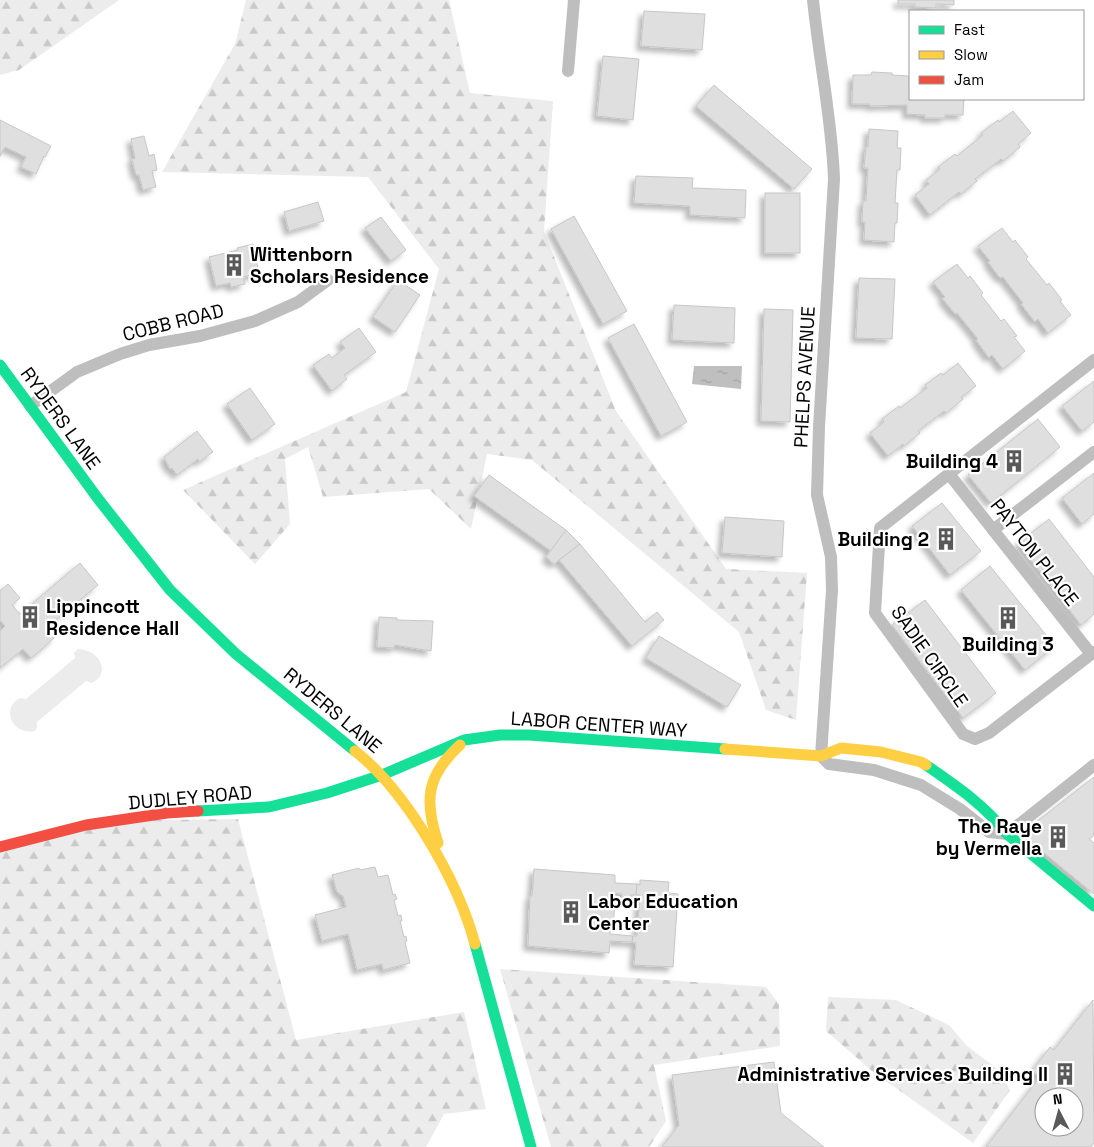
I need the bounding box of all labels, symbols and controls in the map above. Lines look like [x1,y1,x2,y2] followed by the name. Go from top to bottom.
[909,10,1084,100] legend
[954,20,985,39] text: Fast
[954,45,988,64] text: Slow
[954,70,984,89] text: Jam
[250,242,429,289] place label: Wittenborn Scholars Residence
[221,252,247,278] building icon: Wittenborn Scholars Residence
[120,298,226,347] street label: COBB ROAD
[788,305,821,449] street label: PHELPS AVENUE
[15,362,106,475] street label: RYDERS LANE
[1001,448,1027,474] building icon: Building 4
[906,449,998,474] place label: Building 4
[985,493,1084,611] street label: PAYTON PLACE
[933,526,959,552] building icon: Building 2
[837,527,929,552] place label: Building 2
[46,594,179,641] place label: Lippincott Residence Hall
[885,601,974,712] street label: SADIE CIRCLE
[17,604,43,630] building icon: Lippincott Residence Hall
[995,605,1021,631] building icon: Building 3
[962,632,1054,657] place label: Building 3
[278,662,387,759] street label: RYDERS LANE
[510,706,688,743] street label: LABOR CENTER WAY
[127,780,253,815] street label: DUDLEY ROAD
[936,814,1042,861] place label: The Raye by Vermella
[1045,824,1071,850] building icon: The Raye by Vermella
[588,889,738,936] place label: Labor Education Center
[558,899,584,925] building icon: Labor Education Center
[1052,1061,1078,1087] building icon: Administrative Services Building II
[737,1062,1048,1087] place label: Administrative Services Building II
[1034,1087,1084,1137] north arrow
[1052,1090,1063,1109] text: N

